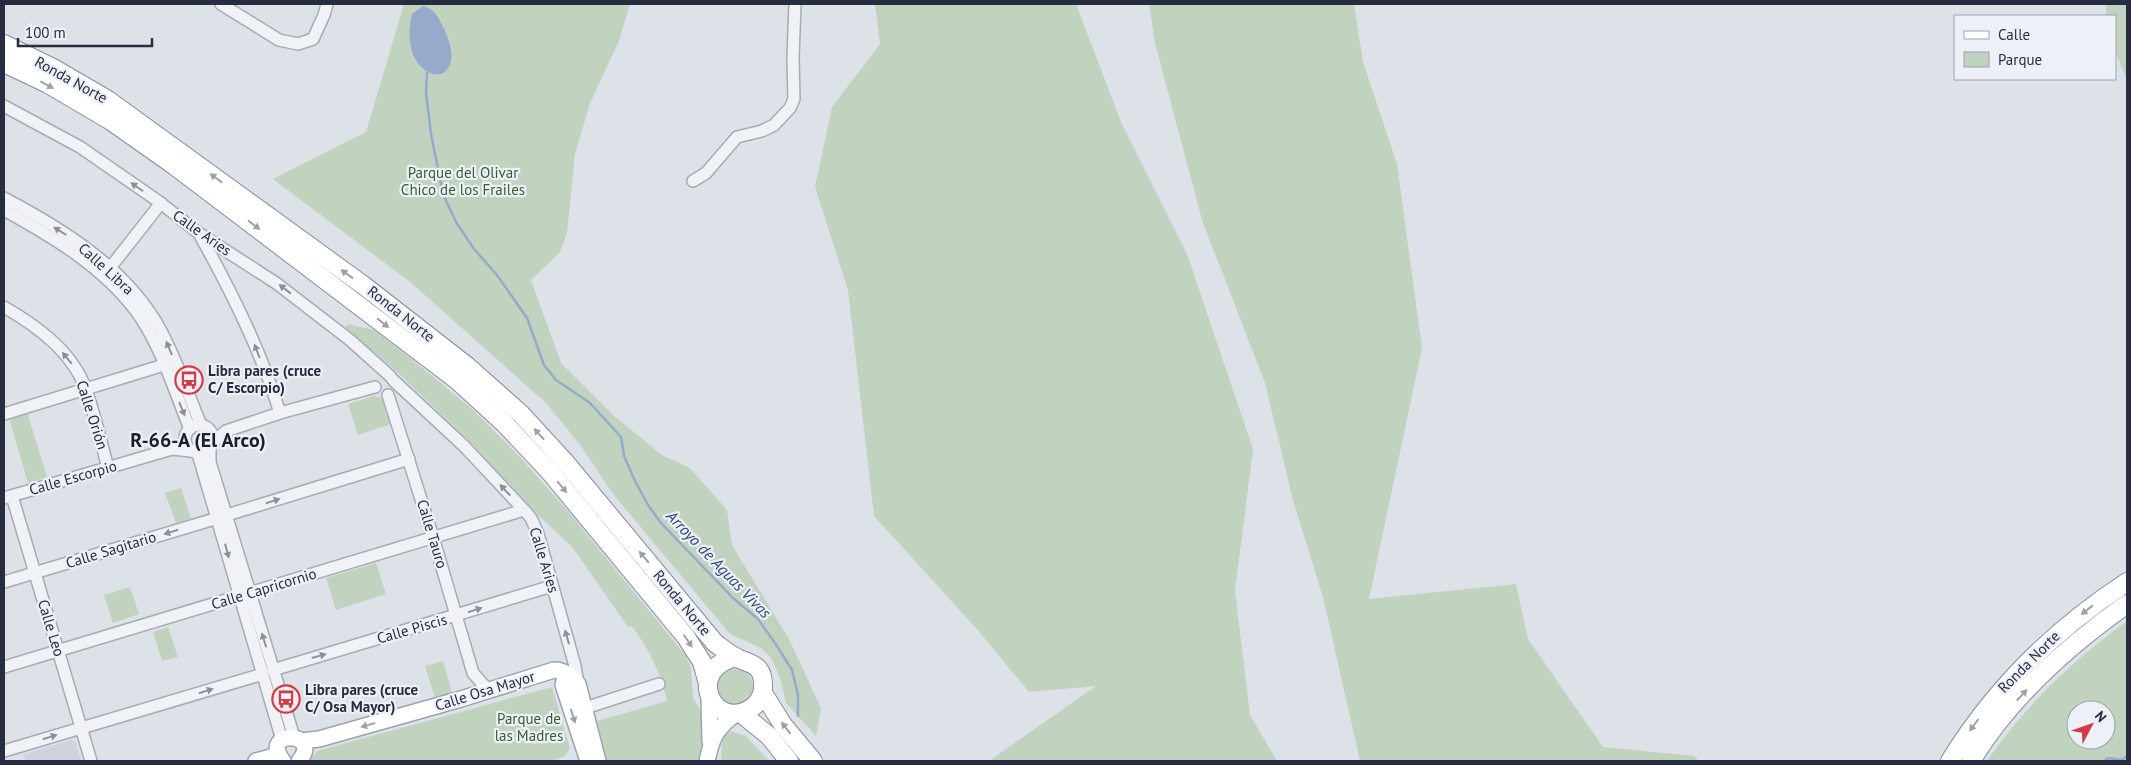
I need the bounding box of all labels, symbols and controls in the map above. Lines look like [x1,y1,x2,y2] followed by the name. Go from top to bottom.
[18,15,151,47] scale bar
[1954,15,2116,80] legend
[25,23,66,42] text: 100 m
[1998,25,2030,44] text: Calle
[1998,50,2042,69] text: Parque
[32,52,111,107] street label: Ronda Norte
[41,80,54,89] one-way arrow
[401,163,525,199] park label: Parque del Olivar Chico de los Frailes
[209,173,223,183] one-way arrow
[131,182,144,191] one-way arrow
[169,205,235,260] street label: Calle Aries
[247,220,261,230] one-way arrow
[53,227,66,236] one-way arrow
[75,239,138,299] street label: Calle Libra
[340,269,354,279] one-way arrow
[364,281,439,346] street label: Ronda Norte
[279,284,292,295] one-way arrow
[376,318,390,328] one-way arrow
[164,341,172,355] one-way arrow
[253,343,260,358] one-way arrow
[62,352,73,364] one-way arrow
[208,361,322,397] place label: Libra pares (cruce C/ Escorpio)
[174,365,204,395] bus stop icon: Libra pares (cruce C/ Escorpio)
[72,378,113,452] street label: Calle Orión
[179,402,186,417] one-way arrow
[130,427,266,453] district label: R-66-A (El Arco)
[533,428,545,440] one-way arrow
[27,456,119,499] street label: Calle Escorpio
[556,480,567,493] one-way arrow
[499,484,511,496] one-way arrow
[266,497,281,504] one-way arrow
[413,497,452,571] street label: Calle Tauro
[662,505,776,623] water label: Arroyo de Aguas Vivas
[526,525,563,595] street label: Calle Aries
[63,527,158,572] street label: Calle Sagitario
[164,528,179,536] one-way arrow
[223,543,231,558] one-way arrow
[639,551,650,564] one-way arrow
[209,564,319,614] street label: Calle Capricornio
[649,566,715,640] street label: Ronda Norte
[34,597,69,659] street label: Calle Leo
[2081,604,2094,615] one-way arrow
[468,606,483,614] one-way arrow
[375,609,449,648] street label: Calle Piscis
[1994,627,2064,697] street label: Ronda Norte
[562,629,570,644] one-way arrow
[259,633,267,648] one-way arrow
[683,635,693,648] one-way arrow
[312,652,327,660] one-way arrow
[433,666,537,715] street label: Calle Osa Mayor
[305,680,419,716] place label: Libra pares (cruce C/ Osa Mayor)
[271,684,301,714] bus stop icon: Libra pares (cruce C/ Osa Mayor)
[199,686,214,694] one-way arrow
[2016,689,2028,701] one-way arrow
[2066,700,2116,750] north arrow
[2091,707,2111,726] text: N
[495,709,563,745] park label: Parque de las Madres
[570,709,578,724] one-way arrow
[1968,718,1979,731] one-way arrow
[360,722,375,730] one-way arrow
[780,722,791,735] one-way arrow
[43,733,58,741] one-way arrow

